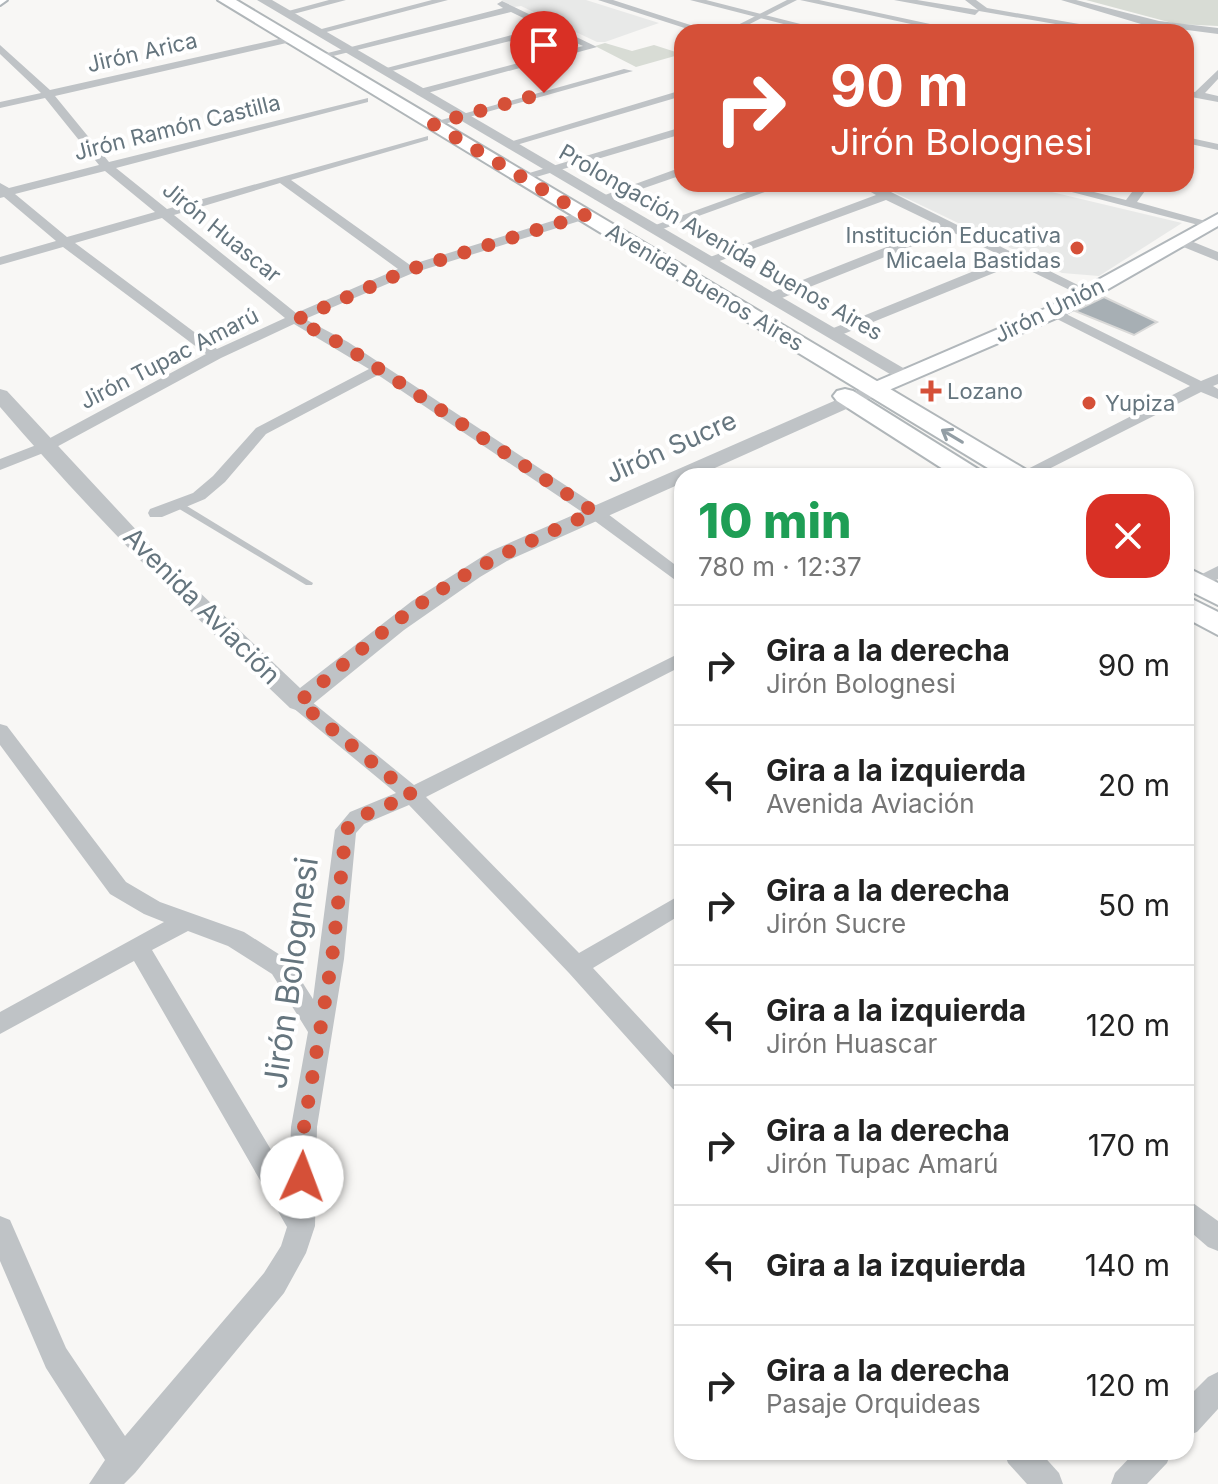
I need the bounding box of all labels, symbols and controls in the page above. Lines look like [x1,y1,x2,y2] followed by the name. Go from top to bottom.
[510,11,578,93] pin
[522,23,566,67] icon: arrive
[84,27,200,77] street label: Jirón Arica
[830,52,969,120] text: 90 m
[698,56,802,160] icon: right
[71,89,283,165] street label: Jirón Ramón Castilla
[830,120,1093,164] text: Jirón Bolognesi
[555,138,887,346] street label: Prolongación Avenida Buenos Aires
[158,176,286,288] street label: Jirón Huascar
[601,217,809,357] street label: Avenida Buenos Aires
[846,222,1061,273] place label: Institución Educativa Micaela Bastidas
[1068,239,1086,257] marker: Institución Educativa Micaela Bastidas
[990,272,1108,348] street label: Jirón Unión
[75,302,263,414] street label: Jirón Tupac Amarú
[947,378,1023,404] place label: Lozano
[922,382,940,400] marker: Lozano
[1105,390,1175,416] place label: Yupiza
[1080,394,1098,412] marker: Yupiza
[600,404,741,489] street label: Jirón Sucre
[941,427,964,443] one-way arrow
[698,491,852,550] text: 10 min
[1086,494,1170,578] button: close
[118,521,287,690] street label: Avenida Aviación
[698,551,862,582] text: 780 m · 12:37
[766,632,1010,668] text: Gira a la derecha
[698,643,742,687] icon: right
[1098,647,1170,683] text: 90 m
[766,668,956,699] text: Jirón Bolognesi
[766,752,1026,788] text: Gira a la izquierda
[698,763,742,807] icon: left
[1098,767,1170,803] text: 20 m
[766,788,975,819] text: Avenida Aviación
[255,855,326,1091] street label: Jirón Bolognesi
[766,872,1010,908] text: Gira a la derecha
[698,883,742,927] icon: right
[1098,887,1170,923] text: 50 m
[766,908,906,939] text: Jirón Sucre
[766,992,1026,1028] text: Gira a la izquierda
[698,1003,742,1047] icon: left
[1086,1007,1170,1043] text: 120 m
[766,1028,937,1059] text: Jirón Huascar
[766,1112,1010,1148] text: Gira a la derecha
[698,1123,742,1167] icon: right
[1088,1127,1170,1163] text: 170 m
[260,1135,344,1219] position arrow
[766,1148,998,1179] text: Jirón Tupac Amarú
[698,1243,742,1287] icon: left
[766,1247,1026,1283] text: Gira a la izquierda
[1085,1247,1170,1283] text: 140 m
[766,1352,1010,1388] text: Gira a la derecha
[698,1363,742,1407] icon: right
[1086,1367,1170,1403] text: 120 m
[766,1388,981,1419] text: Pasaje Orquideas

